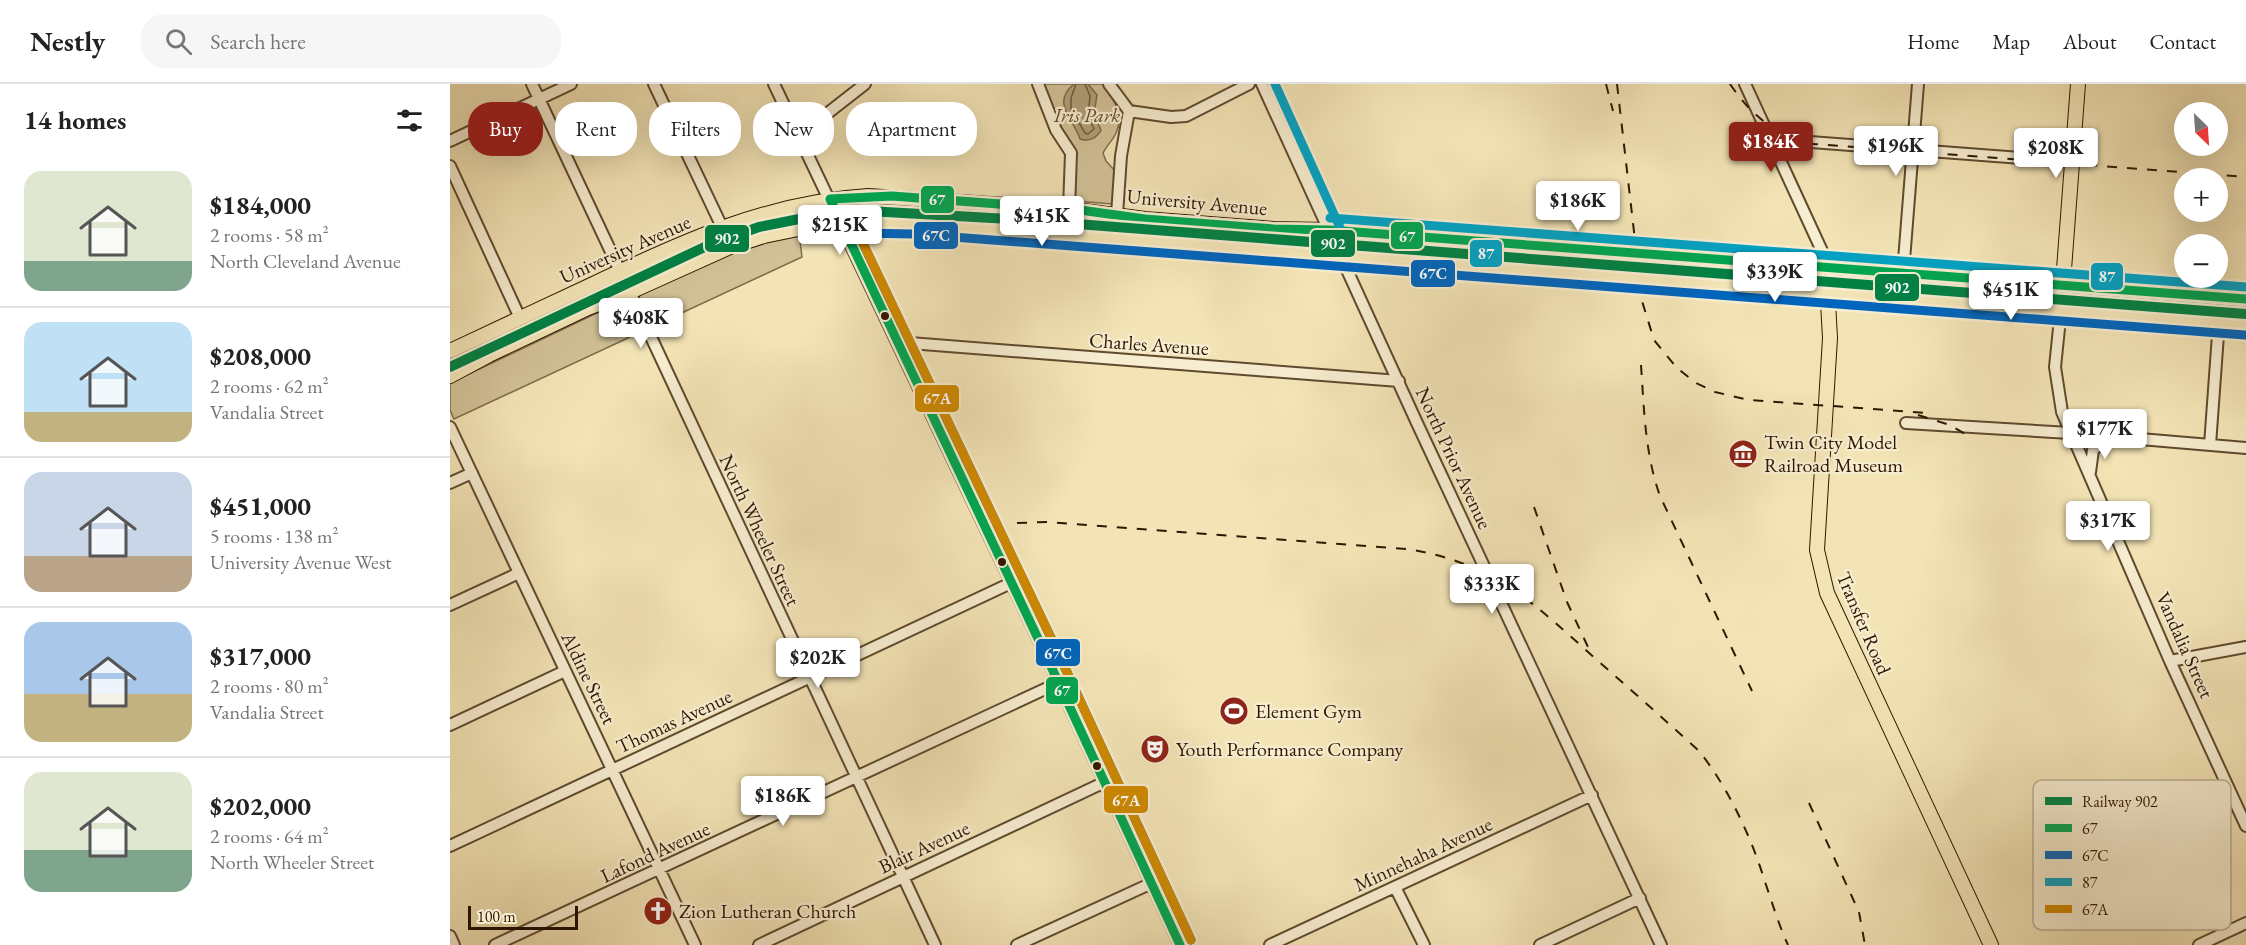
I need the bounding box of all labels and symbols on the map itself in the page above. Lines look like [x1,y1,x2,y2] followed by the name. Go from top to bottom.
[1053,102,1120,128] park label: Iris Park
[2174,102,2228,156] north arrow
[1729,122,1813,173] pin: $184K
[1854,126,1938,177] pin: $196K
[2014,128,2098,179] pin: $208K
[1536,181,1620,232] pin: $186K
[1126,183,1268,221] street label: University Avenue
[920,185,955,214] line badge: 67
[929,189,946,210] text: 67
[1000,196,1084,247] pin: $415K
[798,205,882,256] pin: $215K
[555,208,695,290] street label: University Avenue
[913,221,959,250] line badge: 67C
[1390,221,1424,250] line badge: 67
[704,224,750,253] line badge: 902
[922,225,950,246] text: 67C
[1399,226,1416,247] text: 67
[714,228,740,249] text: 902
[1310,229,1356,258] line badge: 902
[1320,233,1346,254] text: 902
[1469,239,1503,268] line badge: 87
[1478,243,1495,264] text: 87
[1733,252,1817,303] pin: $339K
[1410,259,1456,288] line badge: 67C
[2090,262,2124,291] line badge: 87
[1419,263,1447,284] text: 67C
[2099,266,2116,287] text: 87
[1969,270,2053,321] pin: $451K
[1874,273,1920,302] line badge: 902
[1884,277,1910,298] text: 902
[599,298,683,349] pin: $408K
[879,310,891,322] unlabelled marker
[1088,327,1210,361] street label: Charles Avenue
[1410,383,1498,533] street label: North Prior Avenue
[914,384,960,413] line badge: 67A
[923,388,952,409] text: 67A
[2063,409,2147,460] pin: $177K
[1764,429,1904,478] place label: Twin City Model Railroad Museum
[1727,438,1759,470] museum icon: Twin City Model Railroad Museum
[714,450,807,611] street label: North Wheeler Street
[2066,501,2150,552] pin: $317K
[996,556,1008,568] unlabelled marker
[1450,564,1534,615] pin: $333K
[1831,568,1898,679] street label: Transfer Road
[2150,588,2220,703] street label: Vandalia Street
[555,626,623,729] street label: Aldine Street
[776,638,860,689] pin: $202K
[1035,638,1081,667] line badge: 67C
[1044,643,1072,664] text: 67C
[1045,676,1079,705] line badge: 67
[1054,680,1071,701] text: 67
[612,683,736,759] street label: Thomas Avenue
[1218,695,1250,727] sports icon: Element Gym
[1255,698,1362,724] place label: Element Gym
[1139,733,1171,765] theatre icon: Youth Performance Company
[1176,736,1404,762] place label: Youth Performance Company
[1091,760,1103,772] unlabelled marker
[741,776,825,827] pin: $186K
[2033,780,2231,930] legend
[1103,785,1149,814] line badge: 67A
[1112,790,1141,811] text: 67A
[2082,791,2158,812] text: Railway 902
[1350,810,1497,897] street label: Minnehaha Avenue
[596,815,714,889] street label: Lafond Avenue
[874,815,974,879] street label: Blair Avenue
[2082,818,2098,839] text: 67
[2082,845,2109,866] text: 67C
[2082,872,2098,893] text: 87
[642,895,674,927] church icon: Zion Lutheran Church
[679,898,856,924] place label: Zion Lutheran Church
[2082,899,2109,920] text: 67A
[468,903,578,930] scale bar

